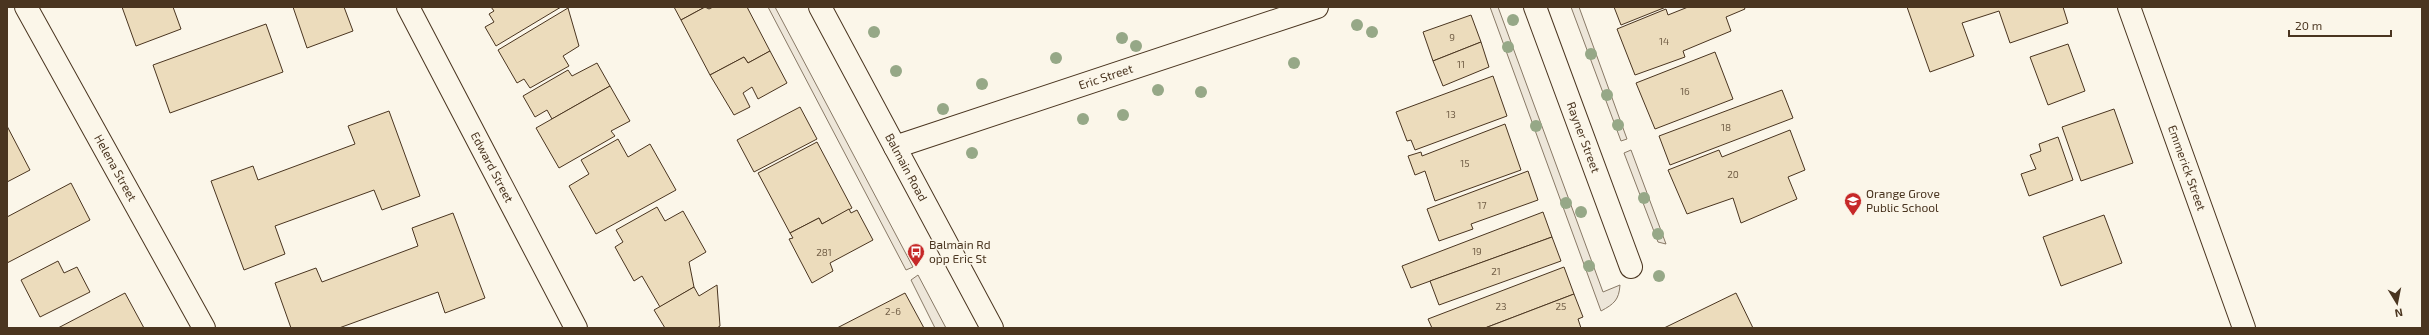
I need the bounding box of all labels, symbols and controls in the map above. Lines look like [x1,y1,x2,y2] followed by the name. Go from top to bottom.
[2289,12,2391,38] scale bar
[2295,18,2322,32] text: 20 m
[1449,31,1455,43] house number: 9
[1659,35,1669,47] house number: 14
[1457,58,1465,70] house number: 11
[1076,60,1135,92] street label: Eric Street
[1680,85,1690,97] house number: 16
[1565,100,1604,175] street label: Rayner Street
[1446,108,1456,120] house number: 13
[1721,121,1731,133] house number: 18
[2166,123,2210,213] street label: Emmerick Street
[469,129,517,205] street label: Edward Street
[883,131,931,203] street label: Balmain Road
[92,132,140,204] street label: Helena Street
[1460,157,1470,169] house number: 15
[1727,168,1739,180] house number: 20
[1866,186,1940,214] place label: Orange Grove Public School
[1843,191,1863,216] school or university icon: Orange Grove Public School
[1477,199,1487,211] house number: 17
[929,237,991,265] place label: Balmain Rd opp Eric St
[906,242,926,267] bus stop icon: Balmain Rd opp Eric St
[1472,245,1482,257] house number: 19
[816,246,832,258] house number: 281
[1491,265,1501,277] house number: 21
[2377,283,2417,323] north arrow
[1495,300,1507,312] house number: 23
[1556,300,1566,312] house number: 25
[885,305,901,317] house number: 2-6
[2394,306,2404,320] text: N

